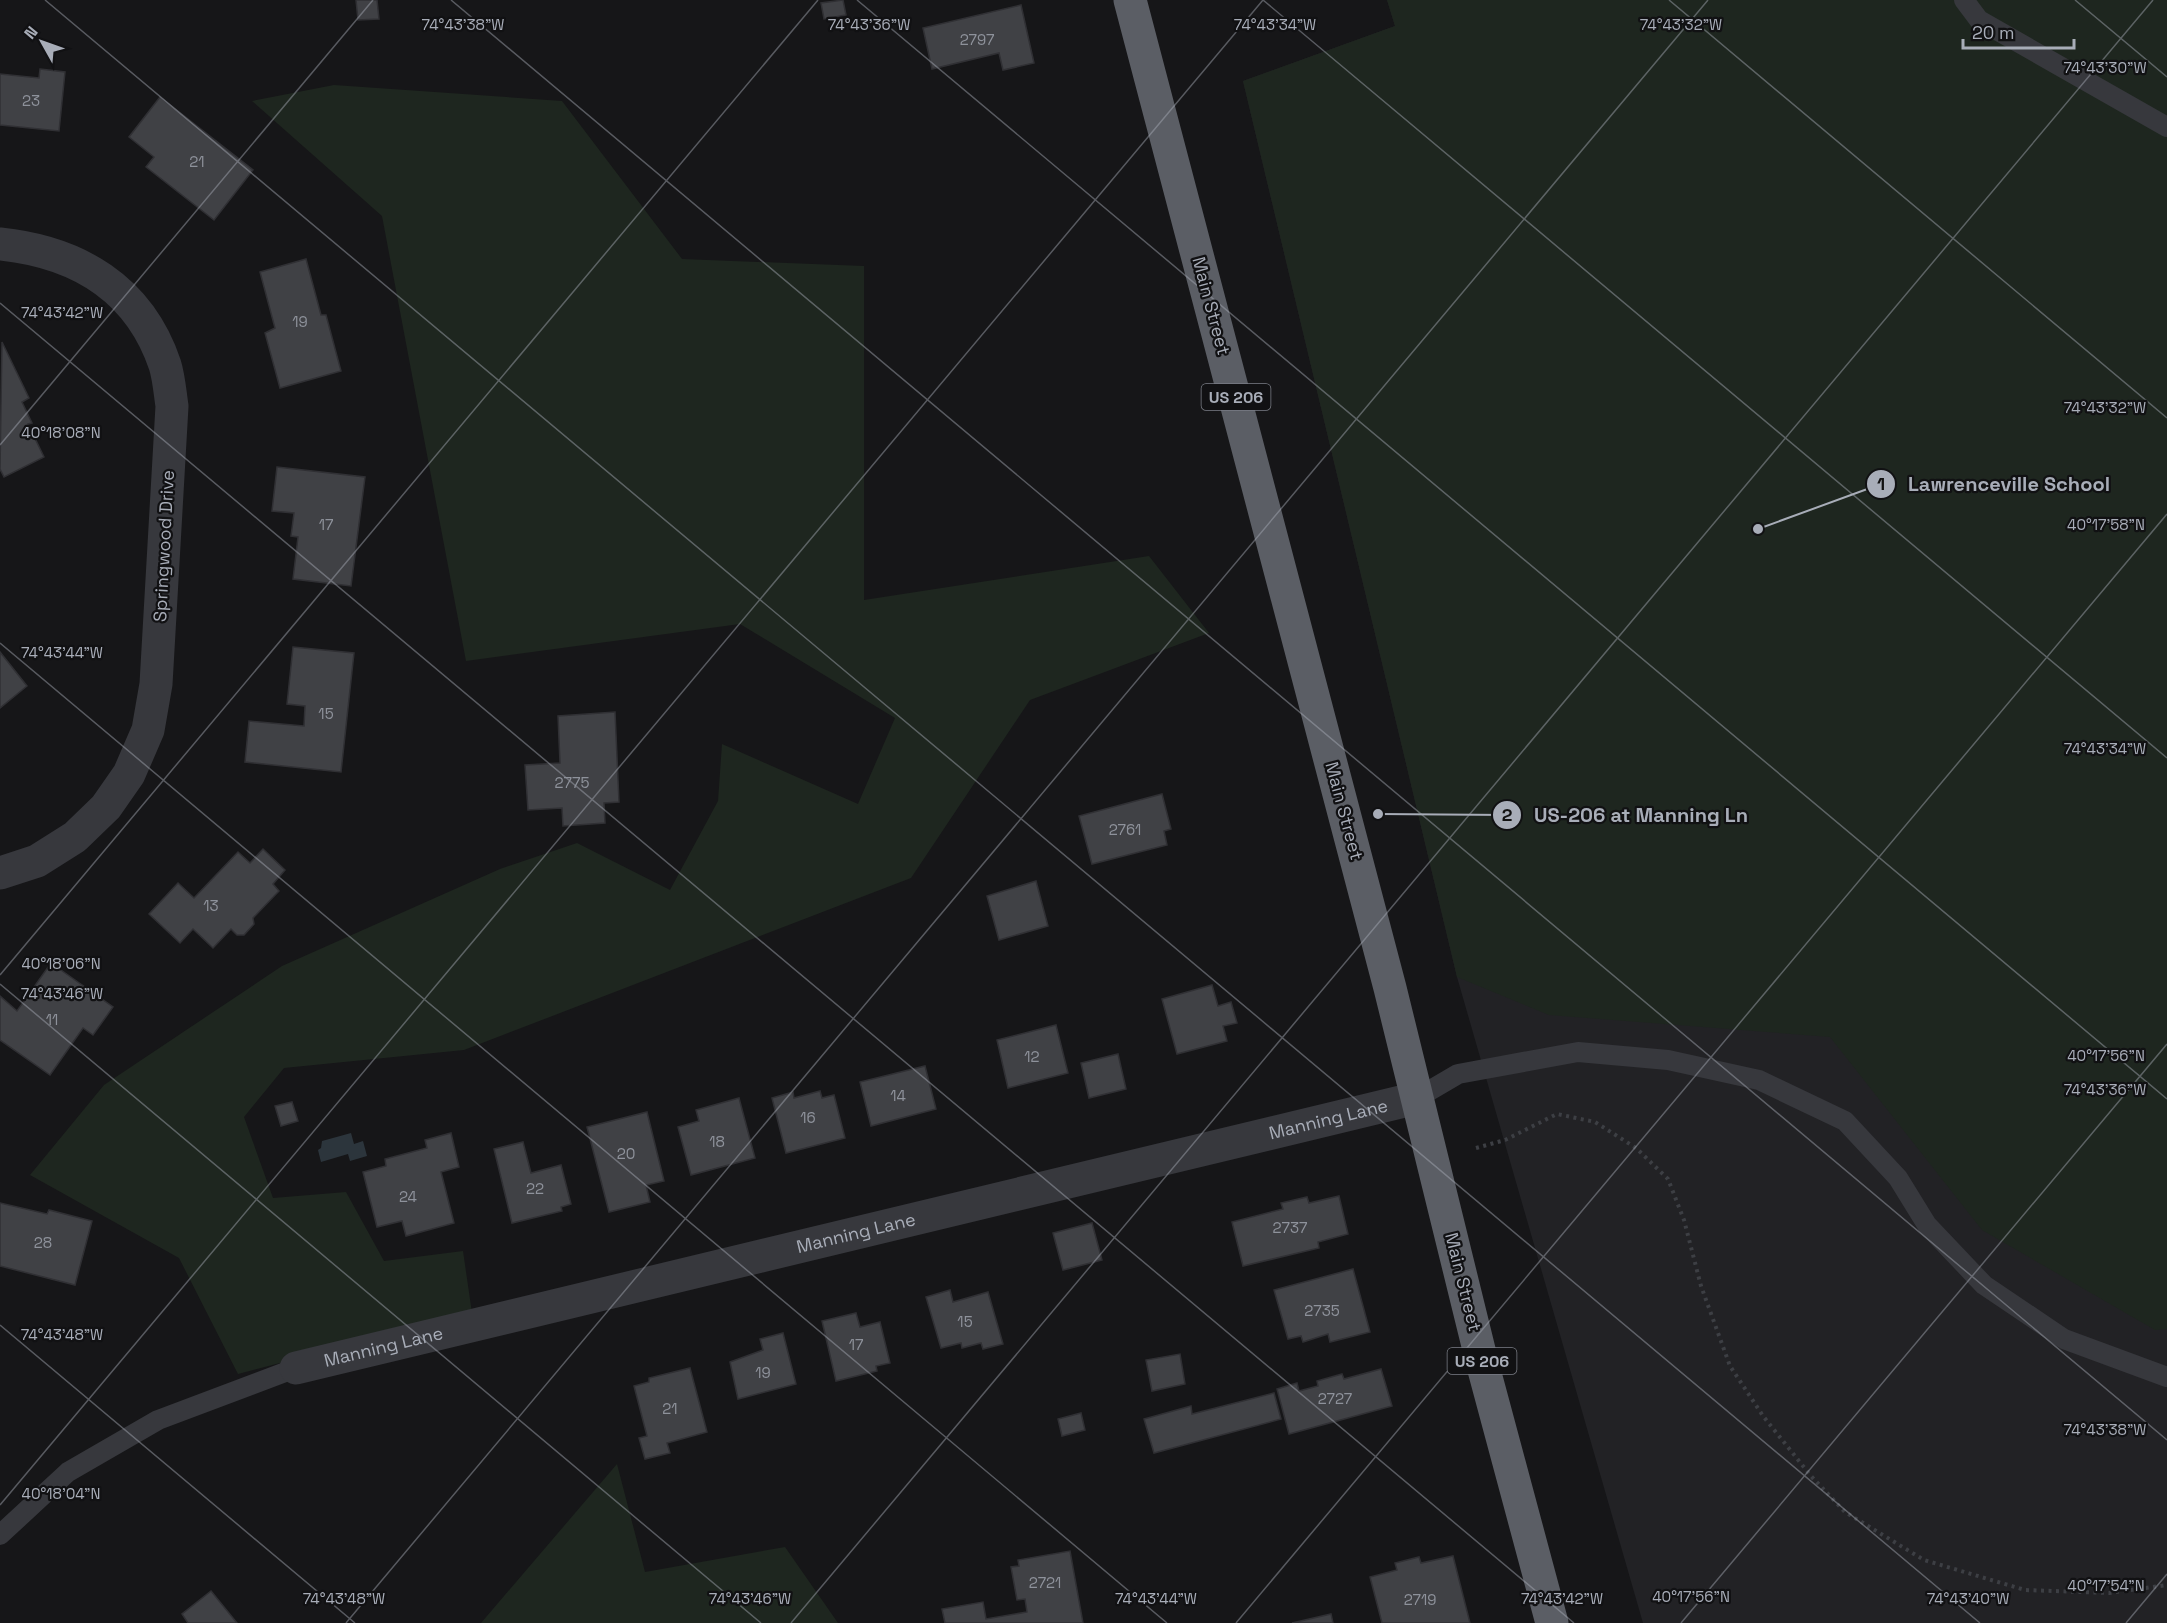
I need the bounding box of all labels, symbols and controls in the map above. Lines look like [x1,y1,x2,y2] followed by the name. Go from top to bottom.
[12,12,72,72] north arrow
[1963,12,2074,50] scale bar
[422,15,504,34] text: 74°43'38"W
[828,15,910,34] text: 74°43'36"W
[1234,15,1316,34] text: 74°43'34"W
[1640,15,1722,34] text: 74°43'32"W
[1972,21,2015,44] text: 20 m
[19,22,42,44] text: N
[960,30,994,49] house number: 2797
[2063,58,2147,77] text: 74°43'30"W
[22,91,40,110] house number: 23
[189,152,205,171] house number: 21
[1187,254,1236,358] street label: Main Street
[21,303,103,322] text: 74°43'42"W
[292,312,308,331] house number: 19
[1202,384,1270,410] road number: US 206
[2064,398,2146,417] text: 74°43'32"W
[21,423,101,442] text: 40°18'08"N
[1866,465,2122,503] callout: Lawrenceville School
[148,469,179,623] street label: Springwood Drive
[1908,471,2110,497] text: Lawrenceville School
[1877,472,1885,495] text: 1
[319,515,333,534] house number: 17
[2067,515,2145,534] text: 40°17'58"N
[21,643,103,662] text: 74°43'44"W
[318,704,334,723] house number: 15
[2064,739,2146,758] text: 74°43'34"W
[1320,759,1369,863] street label: Main Street
[555,773,589,792] house number: 2775
[1492,796,1760,834] callout: US-206 at Manning Ln
[1534,802,1748,828] text: US-206 at Manning Ln
[1502,803,1513,826] text: 2
[1109,820,1141,839] house number: 2761
[203,896,219,915] house number: 13
[21,954,101,973] text: 40°18'06"N
[21,984,103,1003] text: 74°43'46"W
[46,1010,58,1029] house number: 11
[2067,1046,2145,1065] text: 40°17'56"N
[1024,1047,1040,1066] house number: 12
[2064,1080,2146,1099] text: 74°43'36"W
[890,1086,906,1105] house number: 14
[1267,1093,1390,1144] street label: Manning Lane
[800,1108,816,1127] house number: 16
[709,1132,725,1151] house number: 18
[617,1144,635,1163] house number: 20
[526,1179,544,1198] house number: 22
[399,1187,417,1206] house number: 24
[794,1207,918,1258] street label: Manning Lane
[1273,1218,1307,1237] house number: 2737
[1440,1230,1487,1334] street label: Main Street
[34,1233,52,1252] house number: 28
[1304,1301,1340,1320] house number: 2735
[957,1312,973,1331] house number: 15
[322,1321,445,1372] street label: Manning Lane
[21,1325,103,1344] text: 74°43'48"W
[849,1335,863,1354] house number: 17
[1448,1348,1516,1374] road number: US 206
[755,1363,771,1382] house number: 19
[1318,1389,1352,1408] house number: 2727
[662,1399,678,1418] house number: 21
[2064,1420,2146,1439] text: 74°43'38"W
[22,1484,100,1503] text: 40°18'04"N
[1029,1573,1061,1592] house number: 2721
[2067,1576,2145,1595] text: 40°17'54"N
[1652,1587,1730,1606] text: 40°17'56"N
[303,1589,385,1608] text: 74°43'48"W
[709,1589,791,1608] text: 74°43'46"W
[1115,1589,1197,1608] text: 74°43'44"W
[1521,1589,1603,1608] text: 74°43'42"W
[1927,1589,2009,1608] text: 74°43'40"W
[1404,1590,1436,1609] house number: 2719

